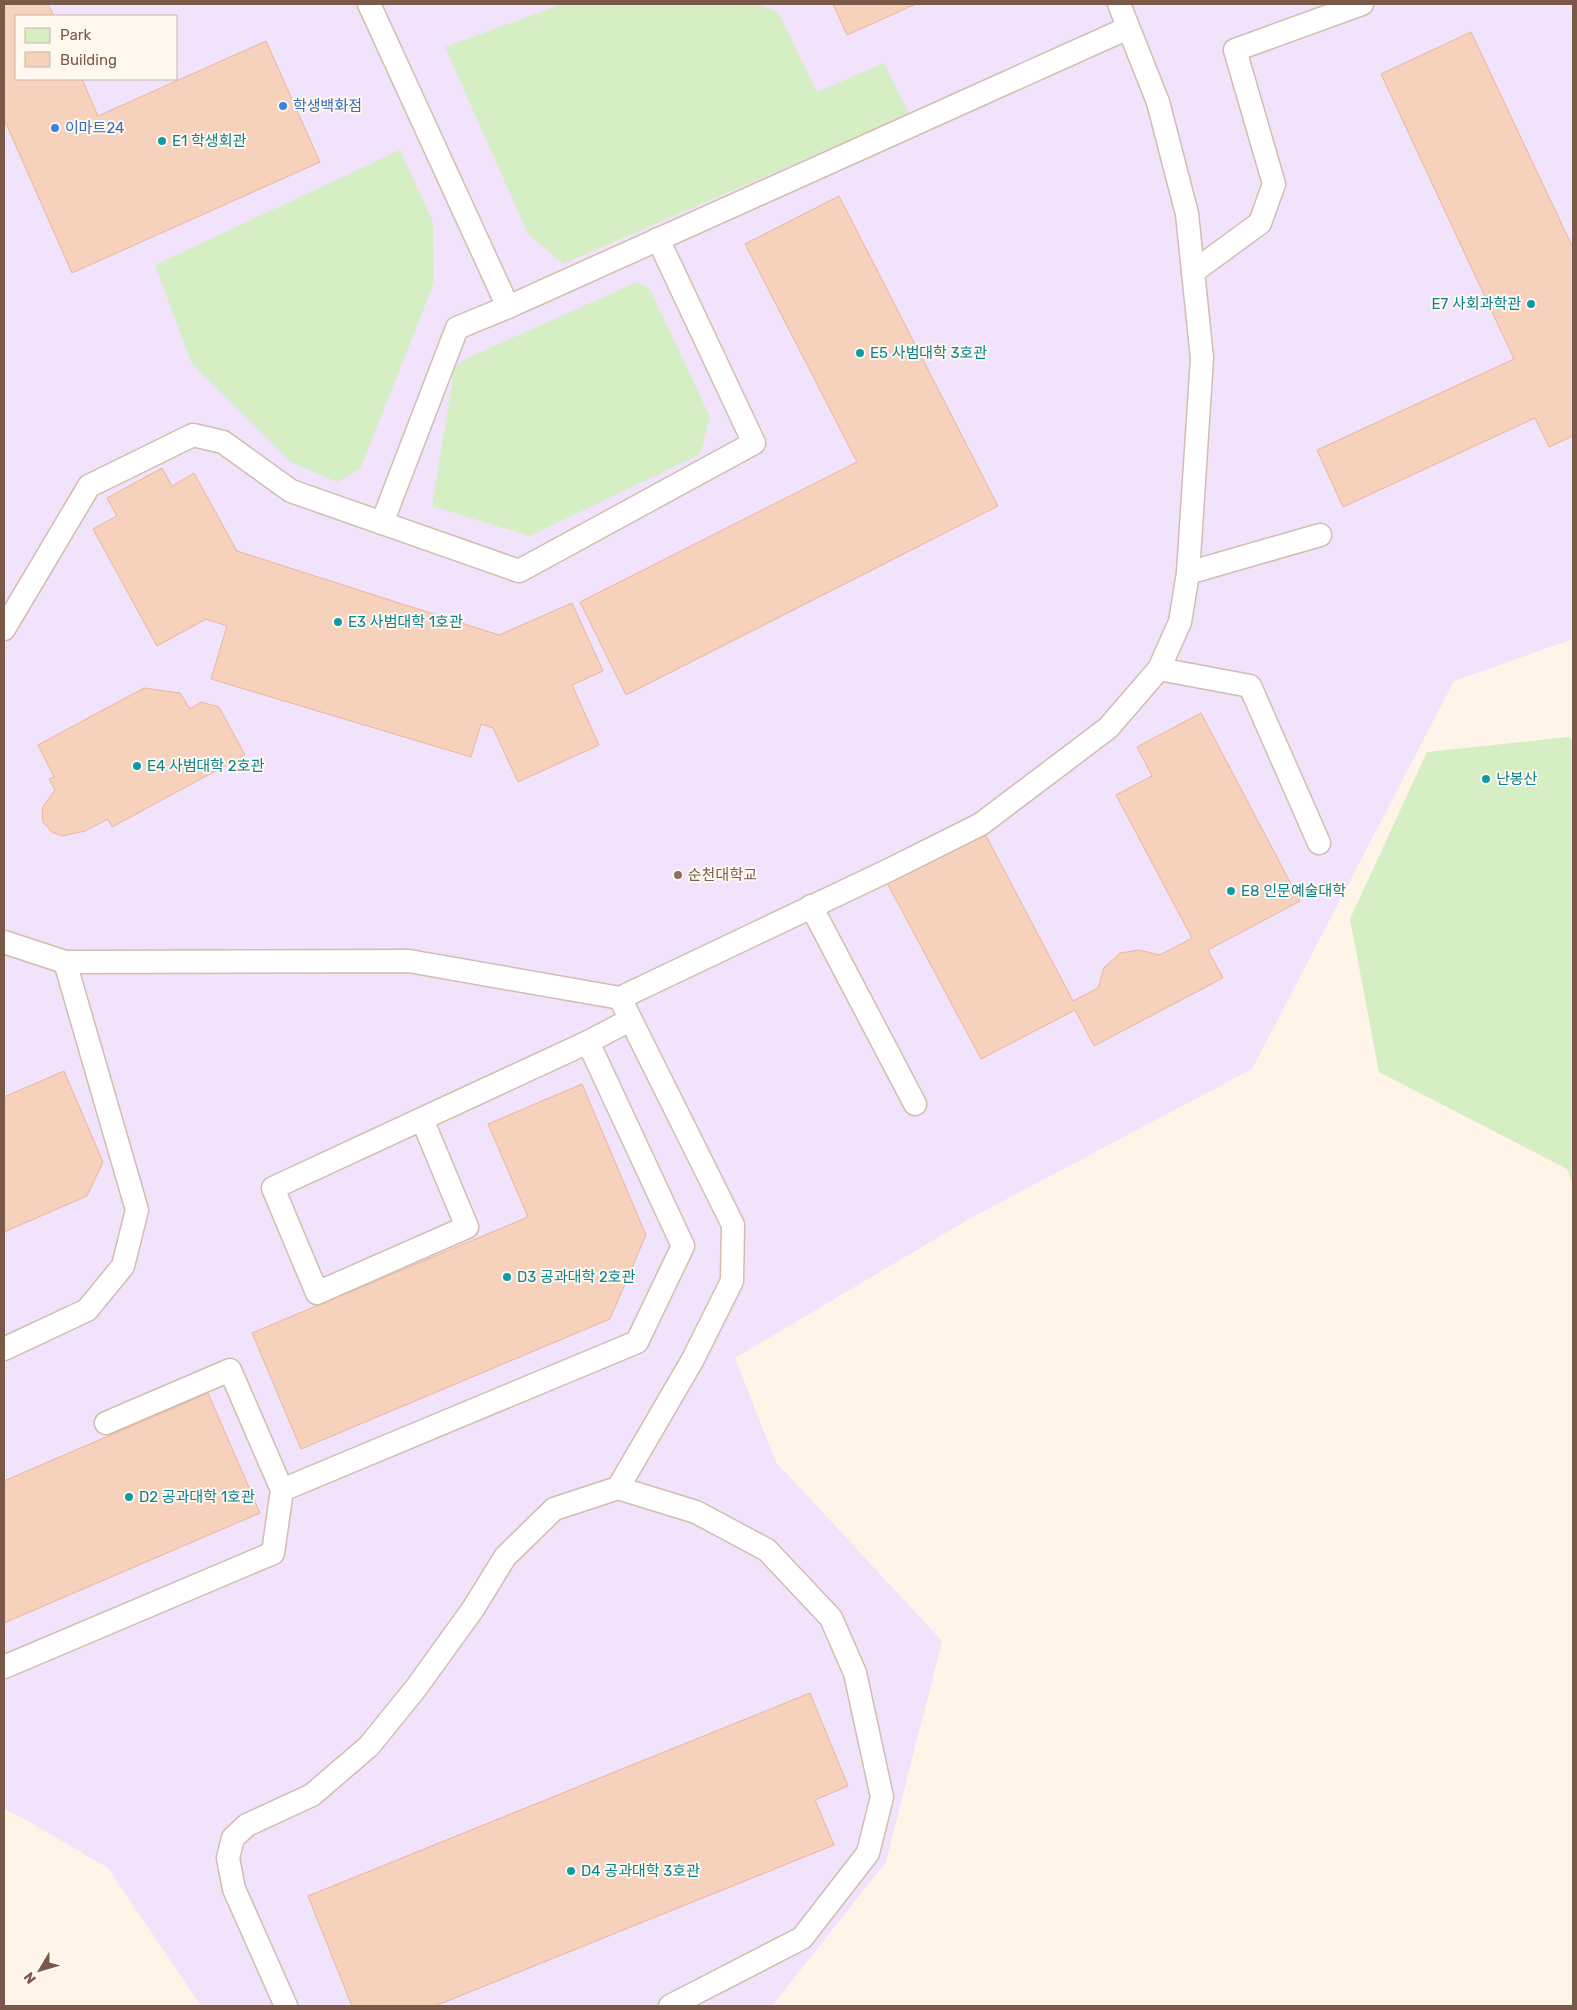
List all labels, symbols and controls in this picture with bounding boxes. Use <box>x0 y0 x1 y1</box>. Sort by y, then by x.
legend <box>15 15 178 80</box>
text: Park <box>60 26 91 44</box>
text: Building <box>60 51 117 69</box>
place label: 학생백화점 <box>293 97 362 115</box>
marker: 학생백화점 <box>277 100 289 112</box>
place label: 이마트24 <box>65 119 124 137</box>
marker: 이마트24 <box>49 122 61 134</box>
place label: E1 학생회관 <box>172 132 246 150</box>
marker: E1 학생회관 <box>156 135 168 147</box>
place label: E7 사회과학관 <box>1432 295 1521 313</box>
marker: E7 사회과학관 <box>1525 298 1537 310</box>
place label: E5 사범대학 3호관 <box>870 344 987 362</box>
marker: E5 사범대학 3호관 <box>854 347 866 359</box>
place label: E3 사범대학 1호관 <box>348 613 463 631</box>
marker: E3 사범대학 1호관 <box>332 616 344 628</box>
place label: E4 사범대학 2호관 <box>147 757 264 775</box>
marker: E4 사범대학 2호관 <box>131 760 143 772</box>
place label: 난봉산 <box>1496 770 1538 788</box>
marker: 난봉산 <box>1480 773 1492 785</box>
place label: 순천대학교 <box>688 866 757 884</box>
marker: 순천대학교 <box>672 869 684 881</box>
place label: E8 인문예술대학 <box>1241 882 1346 900</box>
marker: E8 인문예술대학 <box>1225 885 1237 897</box>
place label: D3 공과대학 2호관 <box>517 1268 636 1286</box>
marker: D3 공과대학 2호관 <box>501 1271 513 1283</box>
place label: D2 공과대학 1호관 <box>139 1488 255 1506</box>
marker: D2 공과대학 1호관 <box>123 1491 135 1503</box>
place label: D4 공과대학 3호관 <box>581 1862 700 1880</box>
marker: D4 공과대학 3호관 <box>565 1865 577 1877</box>
north arrow <box>15 1945 65 1995</box>
text: N <box>20 1968 40 1987</box>

